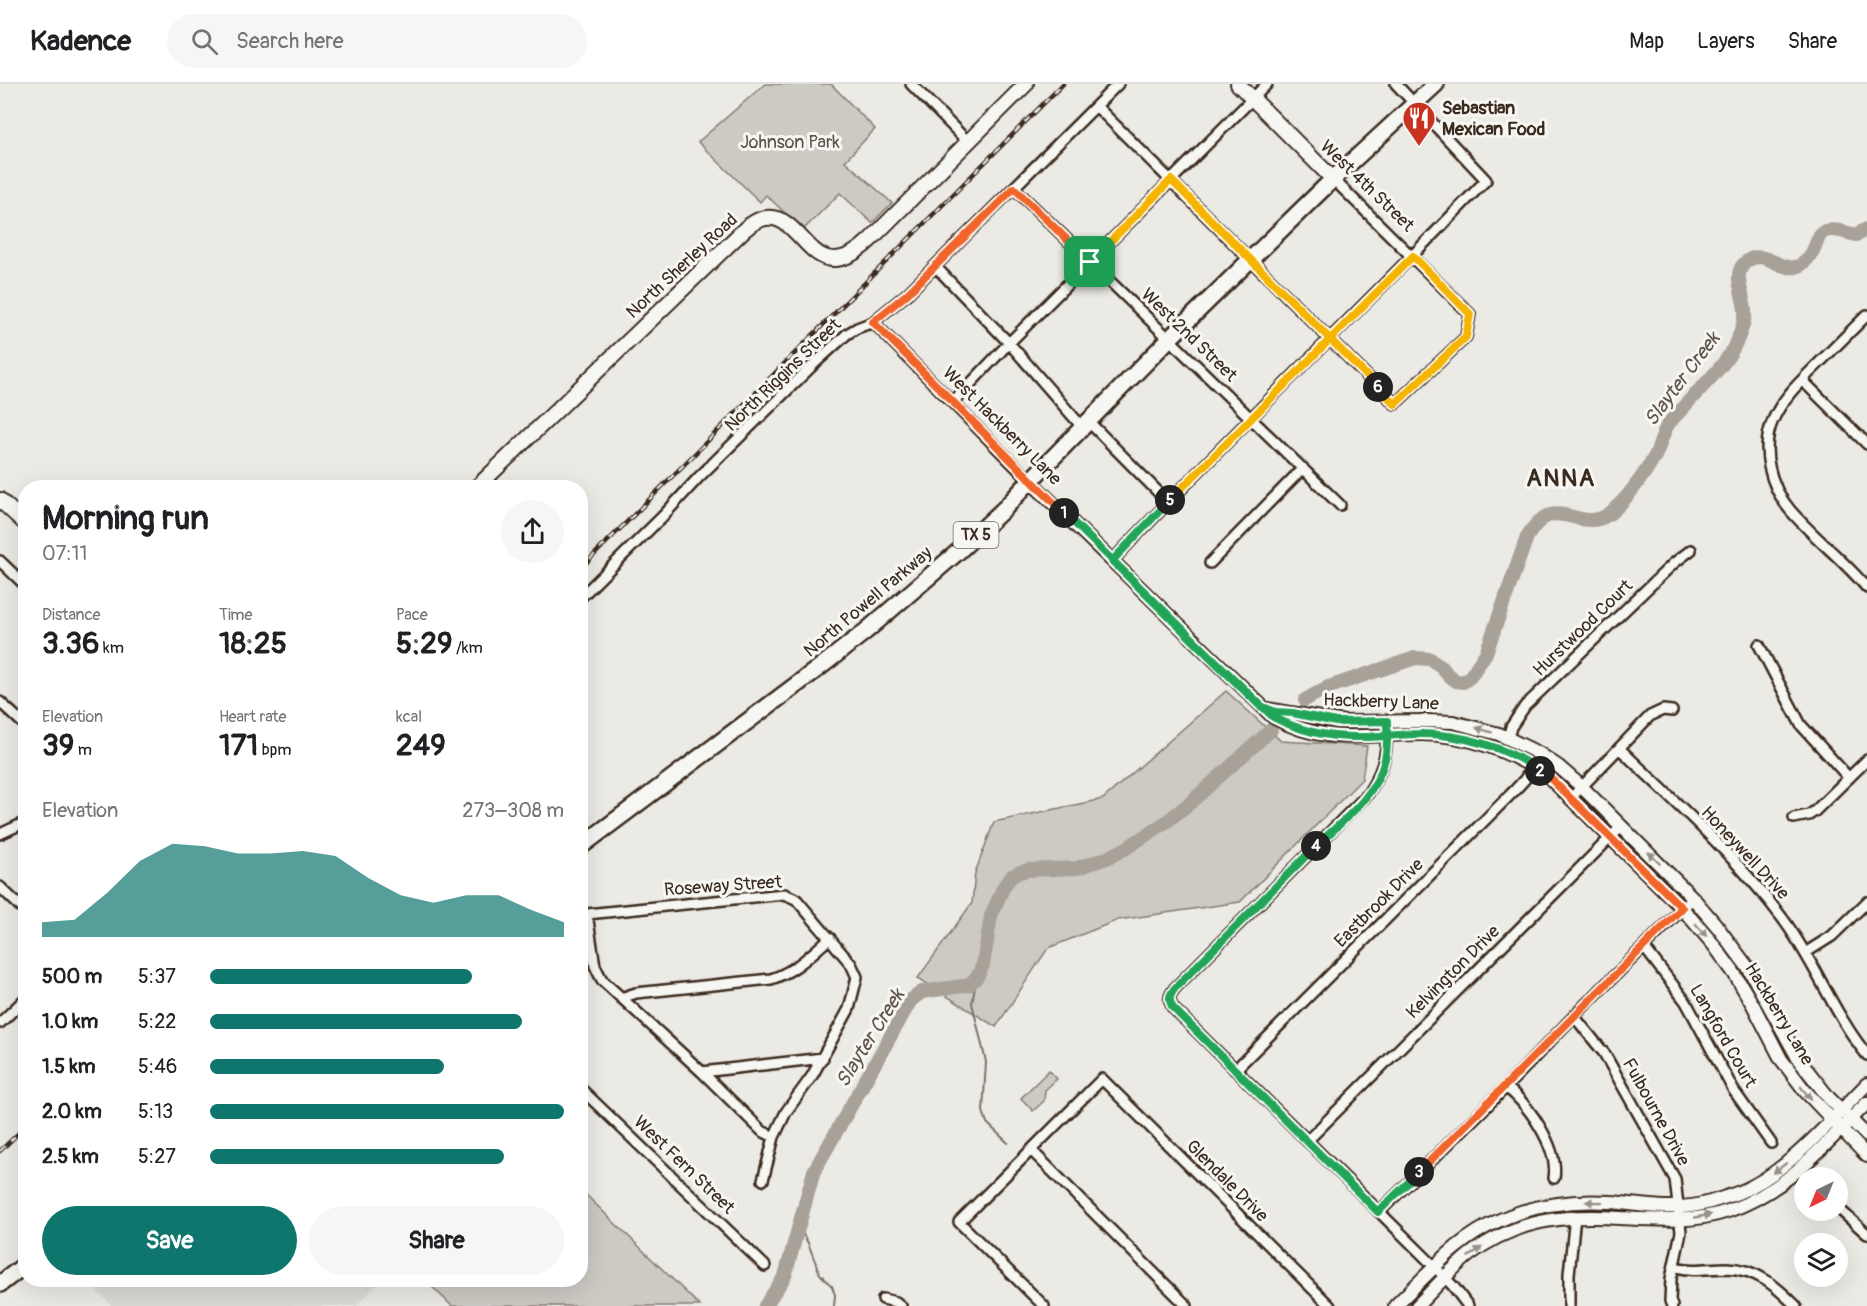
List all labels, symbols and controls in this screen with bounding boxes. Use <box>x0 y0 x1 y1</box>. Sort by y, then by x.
search box <box>167 14 587 68</box>
text: Kadence <box>30 24 131 59</box>
icon: search <box>188 25 221 58</box>
text: Search here <box>236 27 343 55</box>
text: Map <box>1629 28 1664 55</box>
text: Layers <box>1697 28 1755 55</box>
text: Share <box>1788 28 1837 55</box>
place label: Sebastian Mexican Food <box>1442 97 1545 141</box>
restaurant icon: Sebastian Mexican Food <box>1401 100 1437 147</box>
park label: Johnson Park <box>740 131 840 154</box>
street label: West 4th Street <box>1315 135 1420 237</box>
street label: North Sherley Road <box>621 208 743 324</box>
pin <box>1064 236 1115 287</box>
icon: arrive <box>1073 245 1106 278</box>
street label: West 2nd Street <box>1136 283 1243 387</box>
street label: North Riggins Street <box>720 313 847 436</box>
water label: Slayter Creek <box>1639 326 1726 431</box>
street label: West Hackberry Lane <box>938 362 1066 490</box>
pin: 6 <box>1363 372 1393 402</box>
text: 6 <box>1373 377 1383 397</box>
district label: ANNA <box>1526 464 1596 493</box>
pin: 5 <box>1155 485 1185 515</box>
text: 5 <box>1166 490 1174 510</box>
text: Morning run <box>42 498 209 539</box>
pin: 1 <box>1049 498 1079 528</box>
button: share <box>501 500 564 563</box>
text: 1 <box>1061 503 1067 523</box>
road number: TX 5 <box>954 522 998 548</box>
text: 07:11 <box>42 541 87 566</box>
street label: North Powell Parkway <box>799 541 937 662</box>
street label: Hurstwood Court <box>1528 574 1638 681</box>
text: Distance <box>42 605 101 625</box>
text: Time <box>219 605 252 625</box>
text: Pace <box>396 605 428 625</box>
text: 3.36 <box>42 625 100 662</box>
text: 18:25 <box>219 625 287 662</box>
text: 5:29 <box>396 625 453 662</box>
text: km <box>100 638 124 658</box>
text: /km <box>453 638 483 658</box>
street label: Hackberry Lane <box>1323 688 1439 716</box>
text: Elevation <box>42 707 103 727</box>
text: Heart rate <box>219 707 286 727</box>
text: kcal <box>396 707 422 727</box>
one-way arrow <box>1475 725 1493 734</box>
text: 39 <box>42 727 74 764</box>
text: 171 <box>219 727 258 764</box>
text: 249 <box>396 727 446 764</box>
text: m <box>74 740 92 760</box>
text: bpm <box>258 740 291 760</box>
pin: 2 <box>1525 756 1555 786</box>
text: 2 <box>1536 761 1544 781</box>
text: Elevation <box>42 798 118 823</box>
text: 273–308 m <box>462 798 564 823</box>
street label: Honeywell Drive <box>1696 801 1794 905</box>
pin: 4 <box>1301 831 1331 861</box>
text: 4 <box>1311 836 1321 856</box>
one-way arrow <box>1647 851 1661 866</box>
street label: Eastbrook Drive <box>1329 853 1429 953</box>
street label: Roseway Street <box>663 870 783 902</box>
street label: Kelvington Drive <box>1401 920 1505 1024</box>
one-way arrow <box>1694 922 1708 937</box>
street label: Hackberry Lane <box>1739 959 1819 1070</box>
text: 500 m <box>42 964 102 989</box>
text: 5:37 <box>138 964 176 989</box>
street label: Langford Court <box>1684 980 1762 1092</box>
water label: Slayter Creek <box>830 983 911 1092</box>
text: 1.0 km <box>42 1009 98 1034</box>
text: 5:22 <box>138 1009 177 1034</box>
text: 1.5 km <box>42 1054 95 1079</box>
text: 5:46 <box>138 1054 177 1079</box>
street label: Fulbourne Drive <box>1617 1054 1695 1170</box>
one-way arrow <box>1800 1085 1813 1101</box>
text: 2.0 km <box>42 1099 102 1124</box>
text: 5:13 <box>138 1099 173 1124</box>
street label: West Fern Street <box>629 1111 740 1220</box>
street label: Glendale Drive <box>1181 1135 1273 1227</box>
text: 2.5 km <box>42 1144 99 1169</box>
text: 5:27 <box>138 1144 176 1169</box>
pin: 3 <box>1404 1157 1434 1187</box>
one-way arrow <box>1772 1161 1787 1173</box>
text: 3 <box>1415 1162 1423 1182</box>
north arrow <box>1794 1167 1848 1221</box>
map controls <box>1794 1167 1848 1287</box>
one-way arrow <box>1584 1197 1603 1207</box>
button: Save <box>42 1206 297 1275</box>
button: Share <box>309 1206 564 1275</box>
one-way arrow <box>1694 1211 1713 1220</box>
button: layers <box>1794 1233 1848 1287</box>
one-way arrow <box>1466 1246 1482 1258</box>

